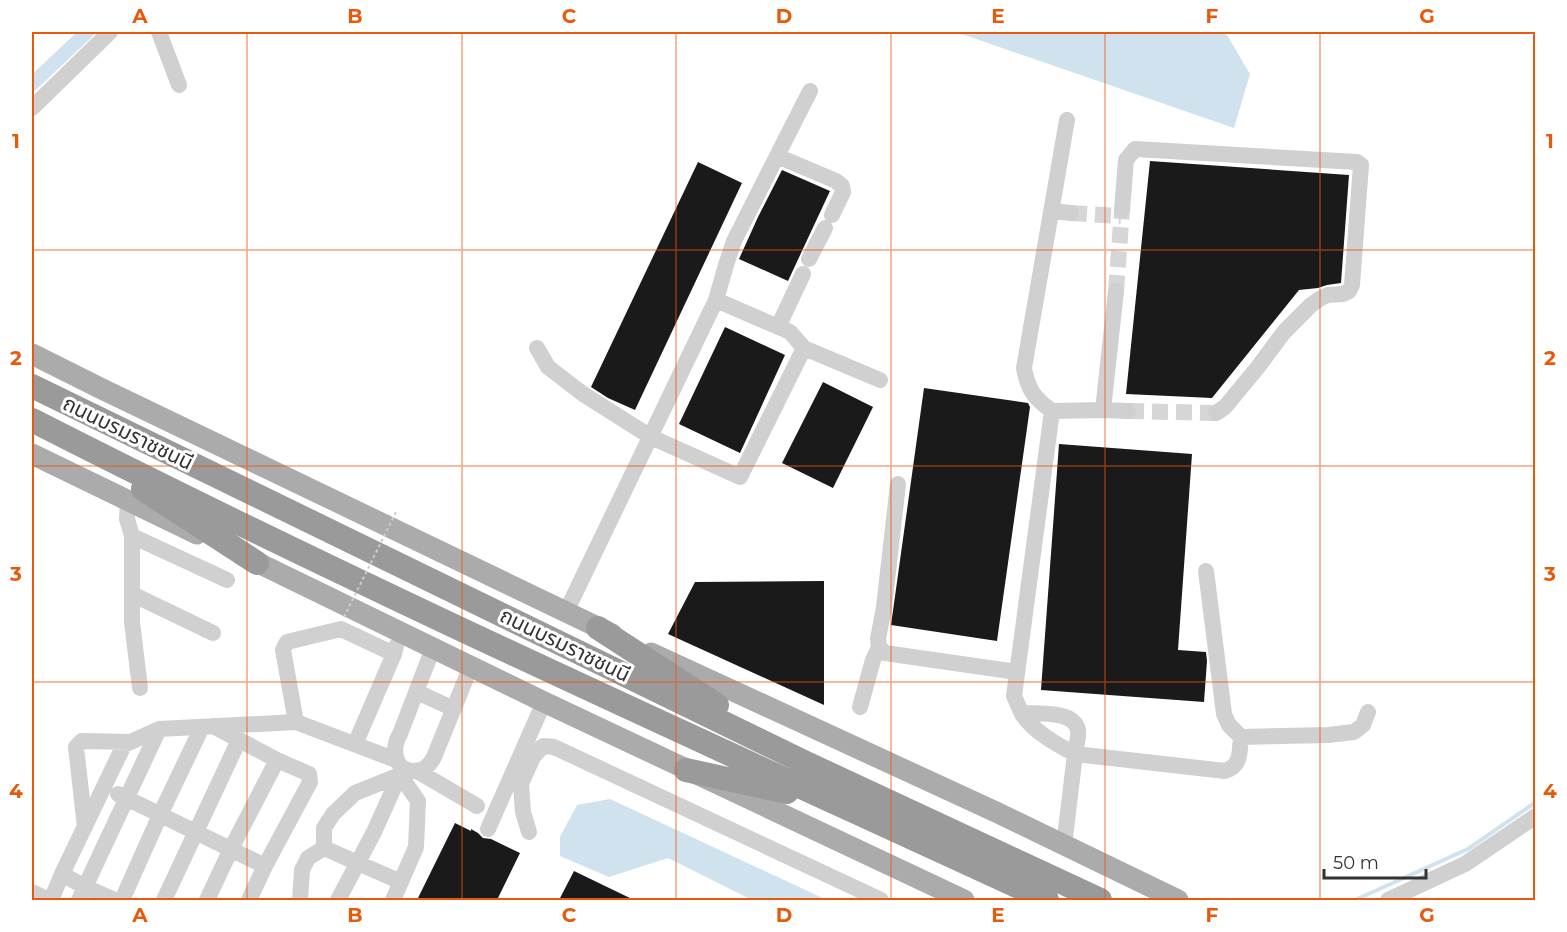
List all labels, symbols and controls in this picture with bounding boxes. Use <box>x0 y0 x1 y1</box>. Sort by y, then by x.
text: A <box>131 4 148 28</box>
text: B <box>347 4 363 28</box>
text: C <box>562 4 577 28</box>
text: D <box>776 4 792 28</box>
text: E <box>991 4 1005 28</box>
text: F <box>1206 4 1219 28</box>
text: G <box>1419 4 1435 28</box>
text: 1 <box>12 129 20 153</box>
text: 1 <box>1546 129 1554 153</box>
text: 2 <box>10 346 22 370</box>
text: 2 <box>1544 346 1556 370</box>
street label: ถนนบรมราชชนนี <box>59 390 197 475</box>
text: 3 <box>9 562 22 586</box>
text: 3 <box>1543 562 1556 586</box>
street label: ถนนบรมราชชนนี <box>496 602 634 687</box>
text: 4 <box>9 779 23 803</box>
text: 4 <box>1543 779 1557 803</box>
scale bar <box>1324 842 1426 880</box>
text: 50 m <box>1333 852 1379 874</box>
text: A <box>131 903 148 927</box>
text: B <box>347 903 363 927</box>
text: C <box>562 903 577 927</box>
text: D <box>776 903 792 927</box>
text: E <box>991 903 1005 927</box>
text: F <box>1206 903 1219 927</box>
text: G <box>1419 903 1435 927</box>

